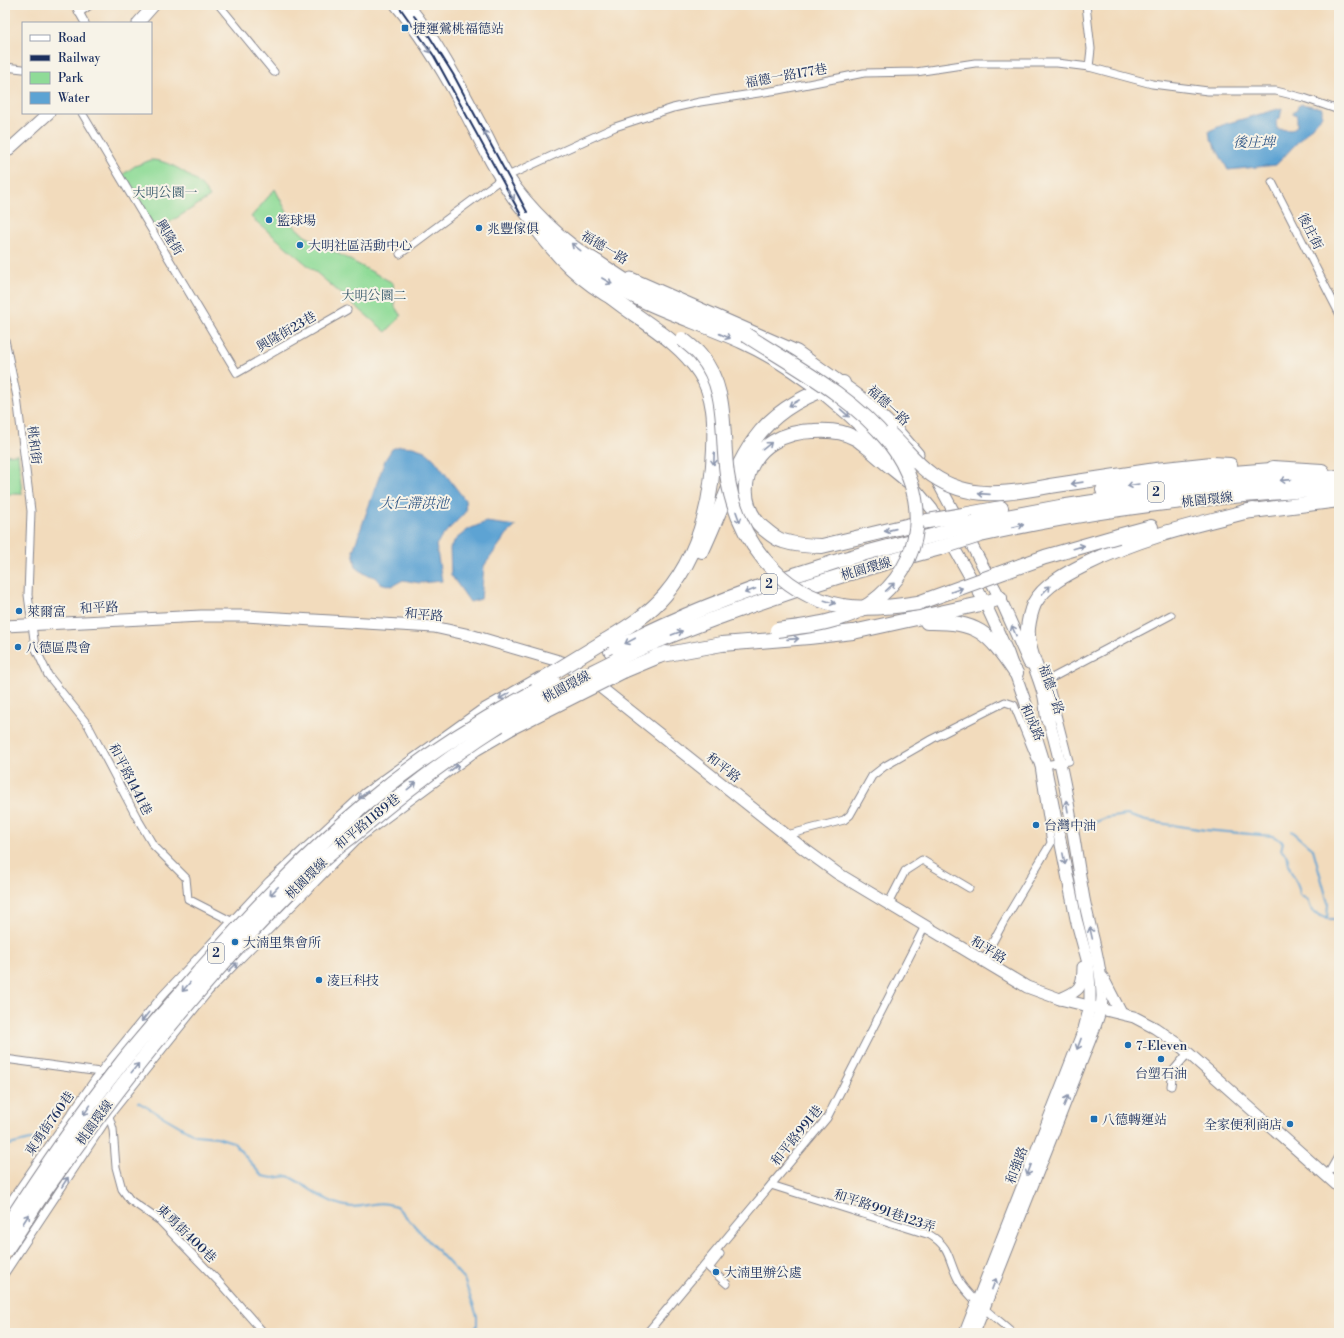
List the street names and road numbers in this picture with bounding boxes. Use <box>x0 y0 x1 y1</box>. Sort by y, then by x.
street label: 福德一路177巷 <box>744 61 828 91</box>
street label: 後庄街 <box>1294 210 1326 252</box>
street label: 興隆街 <box>152 217 186 258</box>
street label: 福德一路 <box>578 228 631 268</box>
street label: 興隆街23巷 <box>254 308 319 355</box>
street label: 福德一路 <box>864 382 913 429</box>
street label: 桃和街 <box>24 425 44 465</box>
road number: 2 <box>1148 482 1164 502</box>
street label: 桃園環線 <box>1180 489 1234 511</box>
street label: 桃園環線 <box>839 554 893 584</box>
road number: 2 <box>761 574 777 594</box>
street label: 和平路 <box>79 599 119 617</box>
street label: 和平路 <box>404 605 444 625</box>
street label: 福德一路 <box>1035 662 1067 717</box>
street label: 桃園環線 <box>540 668 593 706</box>
street label: 和成路 <box>1017 701 1047 743</box>
street label: 和平路1441巷 <box>105 741 155 818</box>
street label: 和平路 <box>703 749 744 786</box>
street label: 和平路1189巷 <box>332 791 403 853</box>
street label: 桃園環線 <box>282 855 331 903</box>
street label: 和平路 <box>968 933 1009 967</box>
road number: 2 <box>208 943 224 963</box>
street label: 東勇街760巷 <box>22 1088 78 1159</box>
street label: 桃園環線 <box>73 1097 117 1148</box>
street label: 和平路991巷 <box>768 1102 826 1169</box>
street label: 和強路 <box>1002 1144 1031 1186</box>
street label: 和平路991巷123弄 <box>832 1186 938 1236</box>
street label: 東勇街400巷 <box>153 1201 220 1266</box>

